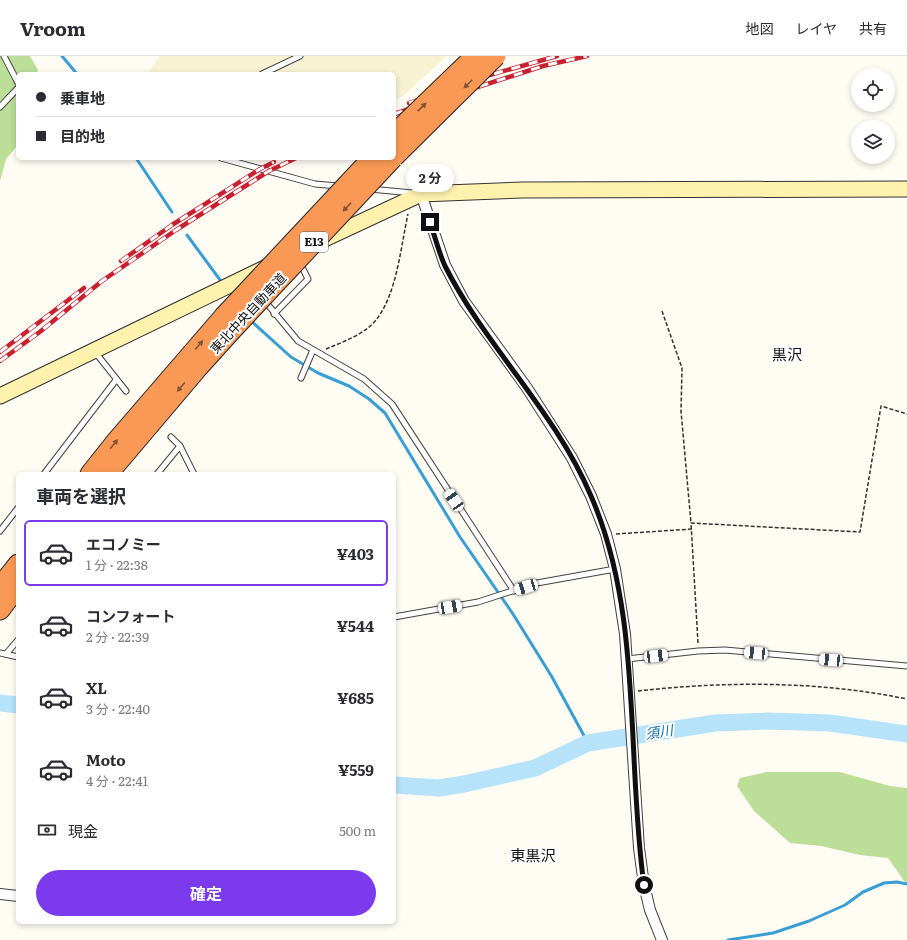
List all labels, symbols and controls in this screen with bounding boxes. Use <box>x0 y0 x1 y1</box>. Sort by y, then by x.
text: Vroom <box>20 14 86 42</box>
text: 地図 <box>745 18 773 38</box>
text: レイヤ <box>795 18 837 38</box>
text: 共有 <box>859 18 887 38</box>
map controls <box>851 68 895 164</box>
button: locate <box>851 68 895 112</box>
one-way arrow <box>463 79 473 88</box>
text: 乗車地 <box>60 86 105 109</box>
one-way arrow <box>417 102 427 112</box>
button: layers <box>851 120 895 164</box>
text: 目的地 <box>60 124 105 147</box>
callout: 2 分 <box>406 164 454 192</box>
text: 2 分 <box>419 168 441 187</box>
one-way arrow <box>342 202 352 212</box>
route end <box>421 213 439 231</box>
road number: E13 <box>300 232 328 252</box>
street label: 東北中央自動車道 <box>205 268 290 357</box>
one-way arrow <box>194 340 204 350</box>
district label: 黒沢 <box>772 342 802 365</box>
one-way arrow <box>177 382 186 393</box>
one-way arrow <box>110 438 118 449</box>
text: 車両を選択 <box>36 482 126 509</box>
car <box>442 487 466 513</box>
text: エコノミー <box>86 532 161 555</box>
icon: car <box>38 535 74 571</box>
text: ¥403 <box>336 542 374 565</box>
text: 1 分 · 22:38 <box>86 555 148 574</box>
car <box>513 578 539 596</box>
car <box>437 599 463 615</box>
text: コンフォート <box>86 604 176 627</box>
icon: car <box>38 607 74 643</box>
text: ¥544 <box>337 614 374 637</box>
text: 2 分 · 22:39 <box>86 627 149 646</box>
car <box>744 646 768 660</box>
car <box>643 649 669 663</box>
car <box>819 653 843 667</box>
text: XL <box>86 676 107 699</box>
icon: car <box>38 679 74 715</box>
text: ¥685 <box>337 686 374 709</box>
text: 3 分 · 22:40 <box>86 699 150 718</box>
water label: 須川 <box>643 719 676 743</box>
text: Moto <box>86 748 126 771</box>
icon: car <box>38 751 74 787</box>
text: ¥559 <box>338 758 374 781</box>
text: 4 分 · 22:41 <box>86 771 148 790</box>
icon: cash <box>36 819 58 841</box>
text: 現金 <box>68 819 98 842</box>
text: 500 m <box>339 821 376 840</box>
district label: 東黒沢 <box>510 843 556 866</box>
button: 確定 <box>36 870 376 916</box>
route start <box>635 876 653 894</box>

